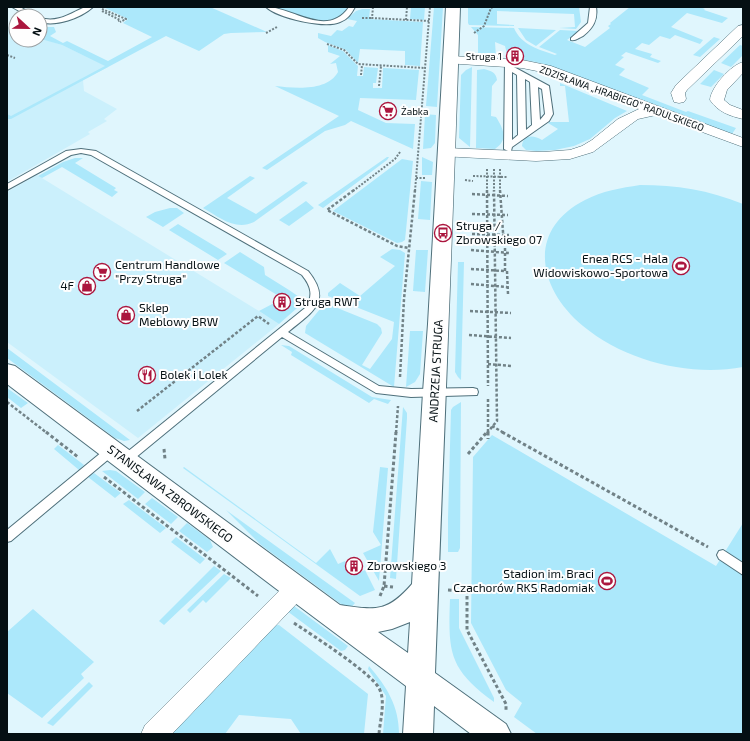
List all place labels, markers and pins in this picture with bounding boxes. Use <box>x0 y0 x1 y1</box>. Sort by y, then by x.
building icon: Struga 1 <box>505 46 525 66</box>
place label: Struga 1 <box>466 50 502 62</box>
supermarket icon: Żabka <box>378 101 398 121</box>
place label: Żabka <box>401 105 428 117</box>
place label: Struga / Zbrowskiego 07 <box>456 218 542 246</box>
bus stop icon: Struga / Zbrowskiego 07 <box>433 223 453 243</box>
place label: Enea RCS - Hala Widowiskowo-Sportowa <box>533 251 668 279</box>
sports icon: Enea RCS - Hala Widowiskowo-Sportowa <box>671 256 691 276</box>
place label: Centrum Handlowe "Przy Struga" <box>115 257 220 285</box>
supermarket icon: Centrum Handlowe "Przy Struga" <box>92 262 112 282</box>
shop icon: 4F <box>77 276 97 296</box>
place label: 4F <box>60 278 75 292</box>
building icon: Struga RWT <box>272 292 292 312</box>
place label: Struga RWT <box>295 294 360 308</box>
place label: Sklep Meblowy BRW <box>139 300 218 328</box>
shop icon: Sklep Meblowy BRW <box>116 305 136 325</box>
restaurant icon: Bolek i Lolek <box>137 365 157 385</box>
place label: Bolek i Lolek <box>160 367 228 381</box>
building icon: Zbrowskiego 3 <box>344 556 364 576</box>
place label: Zbrowskiego 3 <box>367 558 446 572</box>
place label: Stadion im. Braci Czachorów RKS Radomiak <box>453 566 594 594</box>
sports icon: Stadion im. Braci Czachorów RKS Radomiak <box>597 571 617 591</box>

